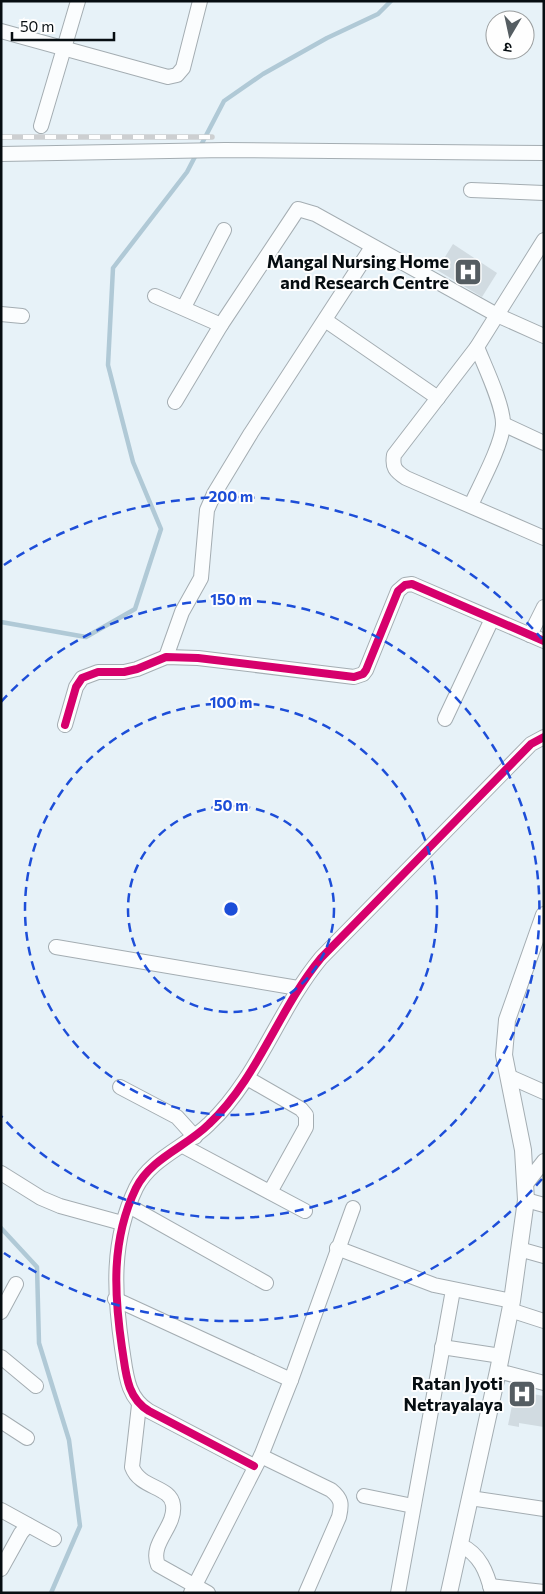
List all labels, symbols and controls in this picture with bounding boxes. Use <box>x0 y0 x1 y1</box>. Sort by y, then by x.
scale bar <box>12 10 115 42</box>
north arrow <box>485 10 535 60</box>
text: 50 m <box>20 17 54 35</box>
text: उ <box>502 39 513 57</box>
place label: Mangal Nursing Home and Research Centre <box>267 250 449 293</box>
hospital icon: Mangal Nursing Home and Research Centre <box>453 257 483 287</box>
text: 200 m <box>209 487 253 505</box>
text: 150 m <box>210 590 252 608</box>
text: 100 m <box>210 693 252 711</box>
text: 50 m <box>214 796 248 814</box>
centre of rings <box>222 900 240 918</box>
place label: Ratan Jyoti Netrayalaya <box>403 1372 503 1415</box>
hospital icon: Ratan Jyoti Netrayalaya <box>507 1379 537 1409</box>

